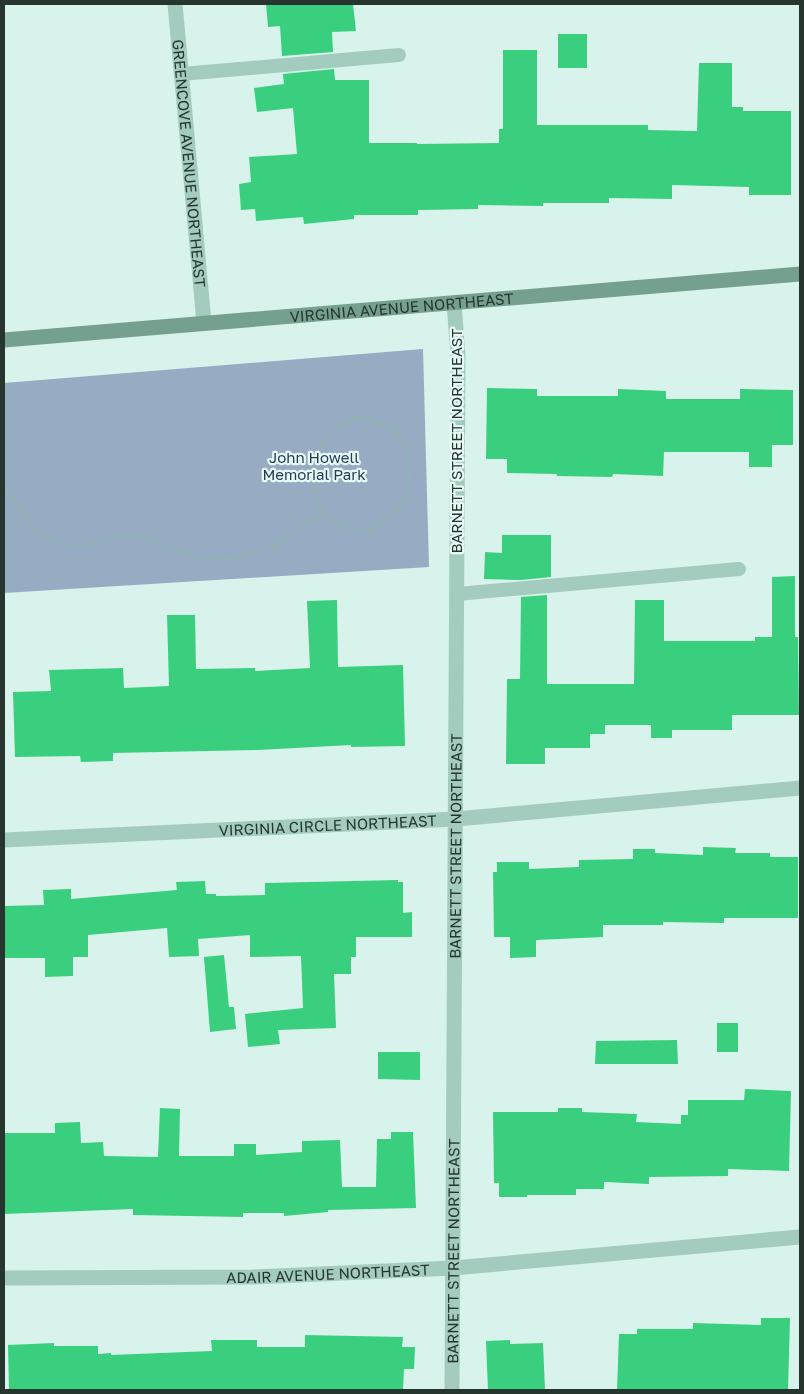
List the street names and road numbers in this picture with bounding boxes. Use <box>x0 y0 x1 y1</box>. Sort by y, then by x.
street label: GREENCOVE AVENUE NORTHEAST <box>169 39 210 288</box>
street label: VIRGINIA AVENUE NORTHEAST <box>289 289 514 325</box>
street label: BARNETT STREET NORTHEAST <box>447 328 465 554</box>
street label: BARNETT STREET NORTHEAST <box>446 733 465 959</box>
street label: VIRGINIA CIRCLE NORTHEAST <box>218 811 437 839</box>
street label: BARNETT STREET NORTHEAST <box>443 1138 462 1364</box>
street label: ADAIR AVENUE NORTHEAST <box>226 1260 430 1286</box>

